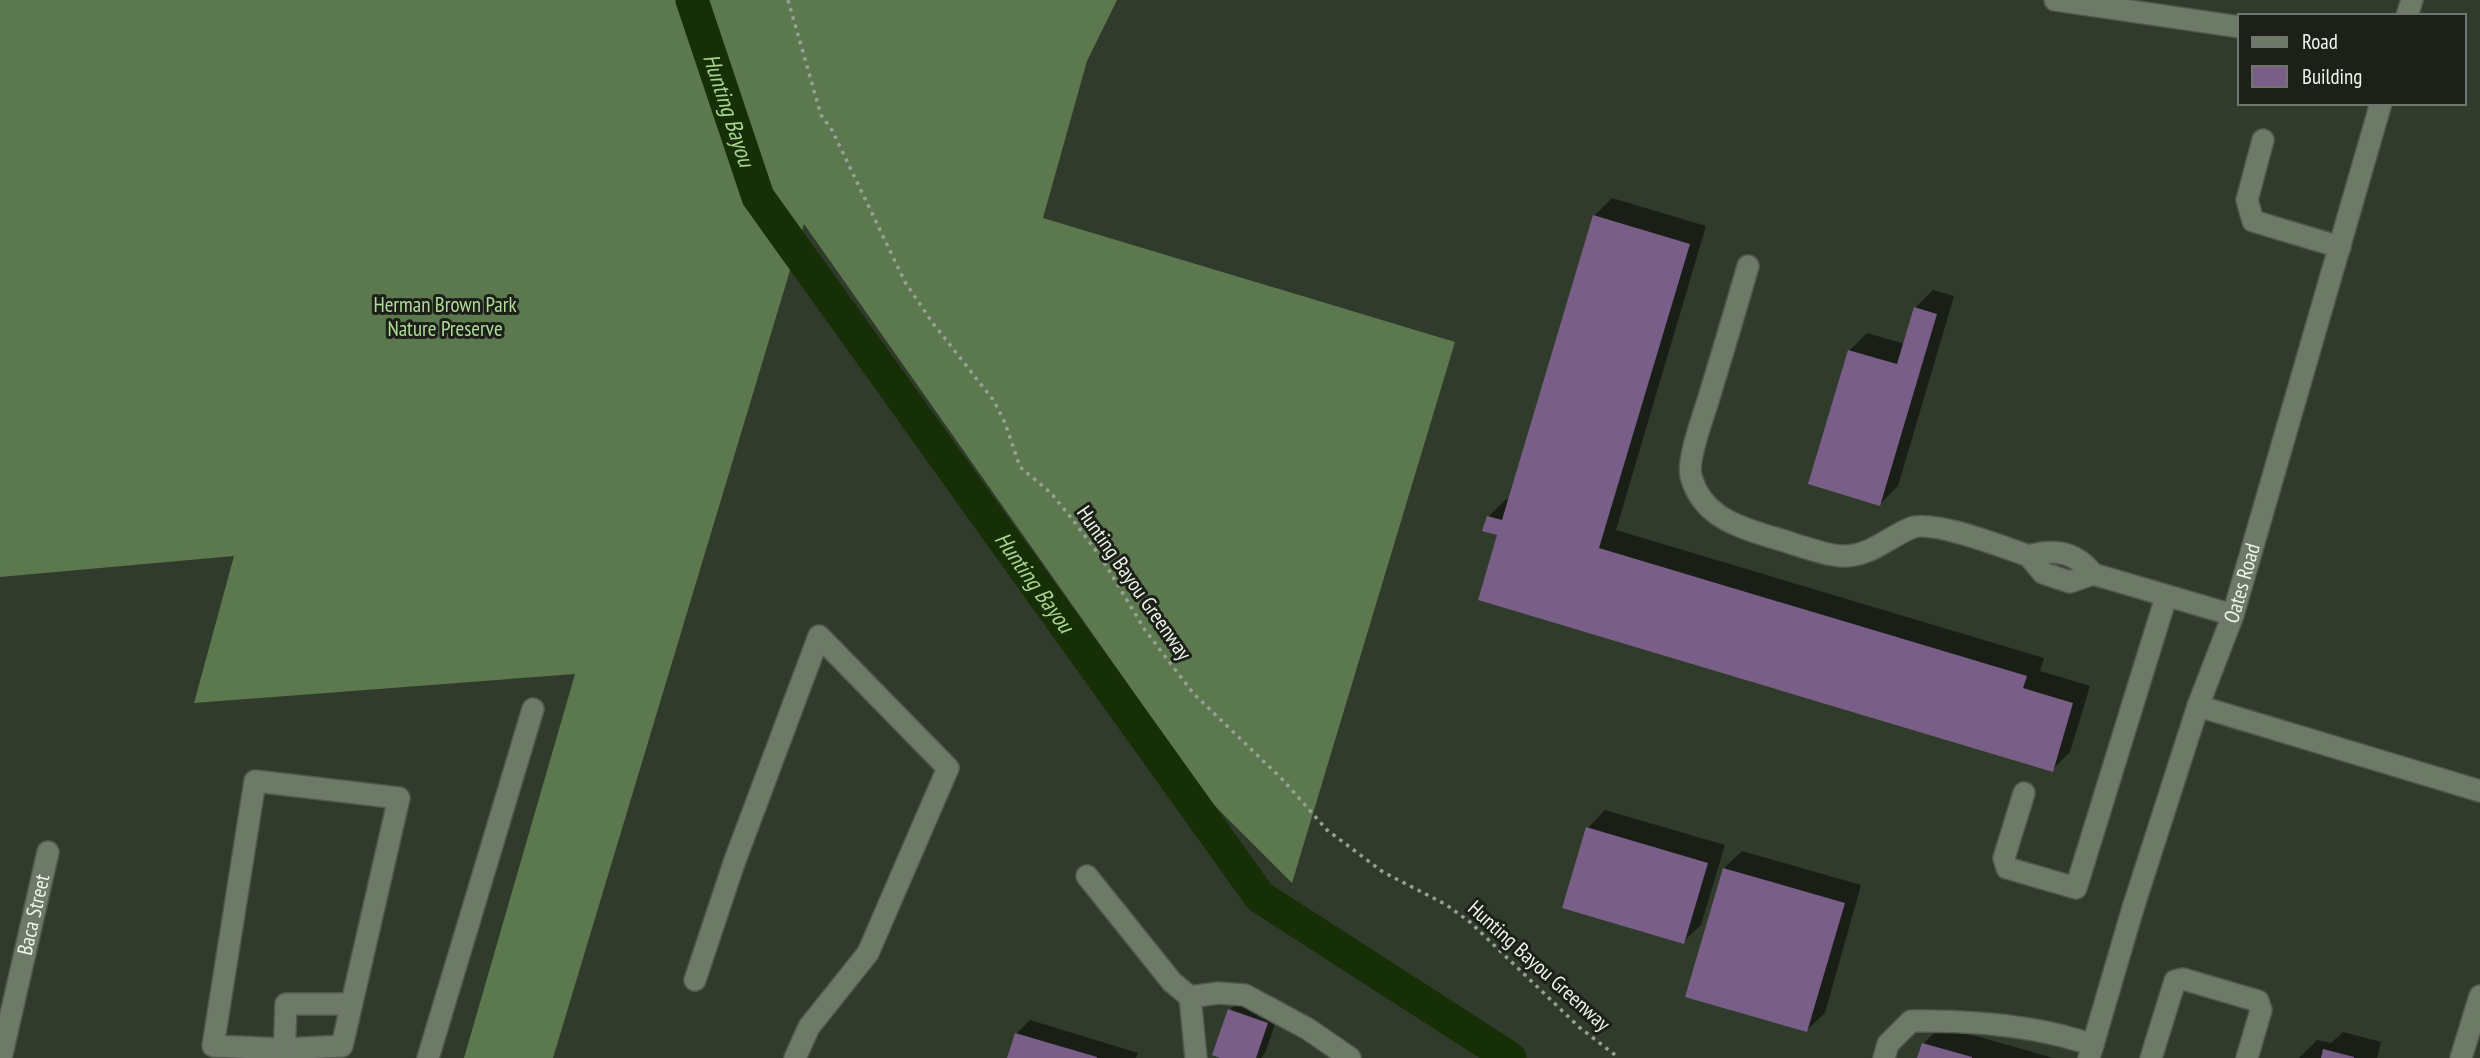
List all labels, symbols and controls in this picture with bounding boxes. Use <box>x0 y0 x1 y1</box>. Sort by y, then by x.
legend <box>2238 14 2466 105</box>
text: Road <box>2302 28 2338 55</box>
water label: Hunting Bayou <box>697 50 762 172</box>
text: Building <box>2302 63 2362 90</box>
park label: Herman Brown Park Nature Preserve <box>373 291 517 342</box>
street label: Hunting Bayou Greenway <box>1071 500 1198 665</box>
water label: Hunting Bayou <box>989 526 1082 640</box>
street label: Oates Road <box>2217 540 2266 627</box>
street label: Baca Street <box>11 871 56 958</box>
street label: Hunting Bayou Greenway <box>1462 894 1616 1037</box>

